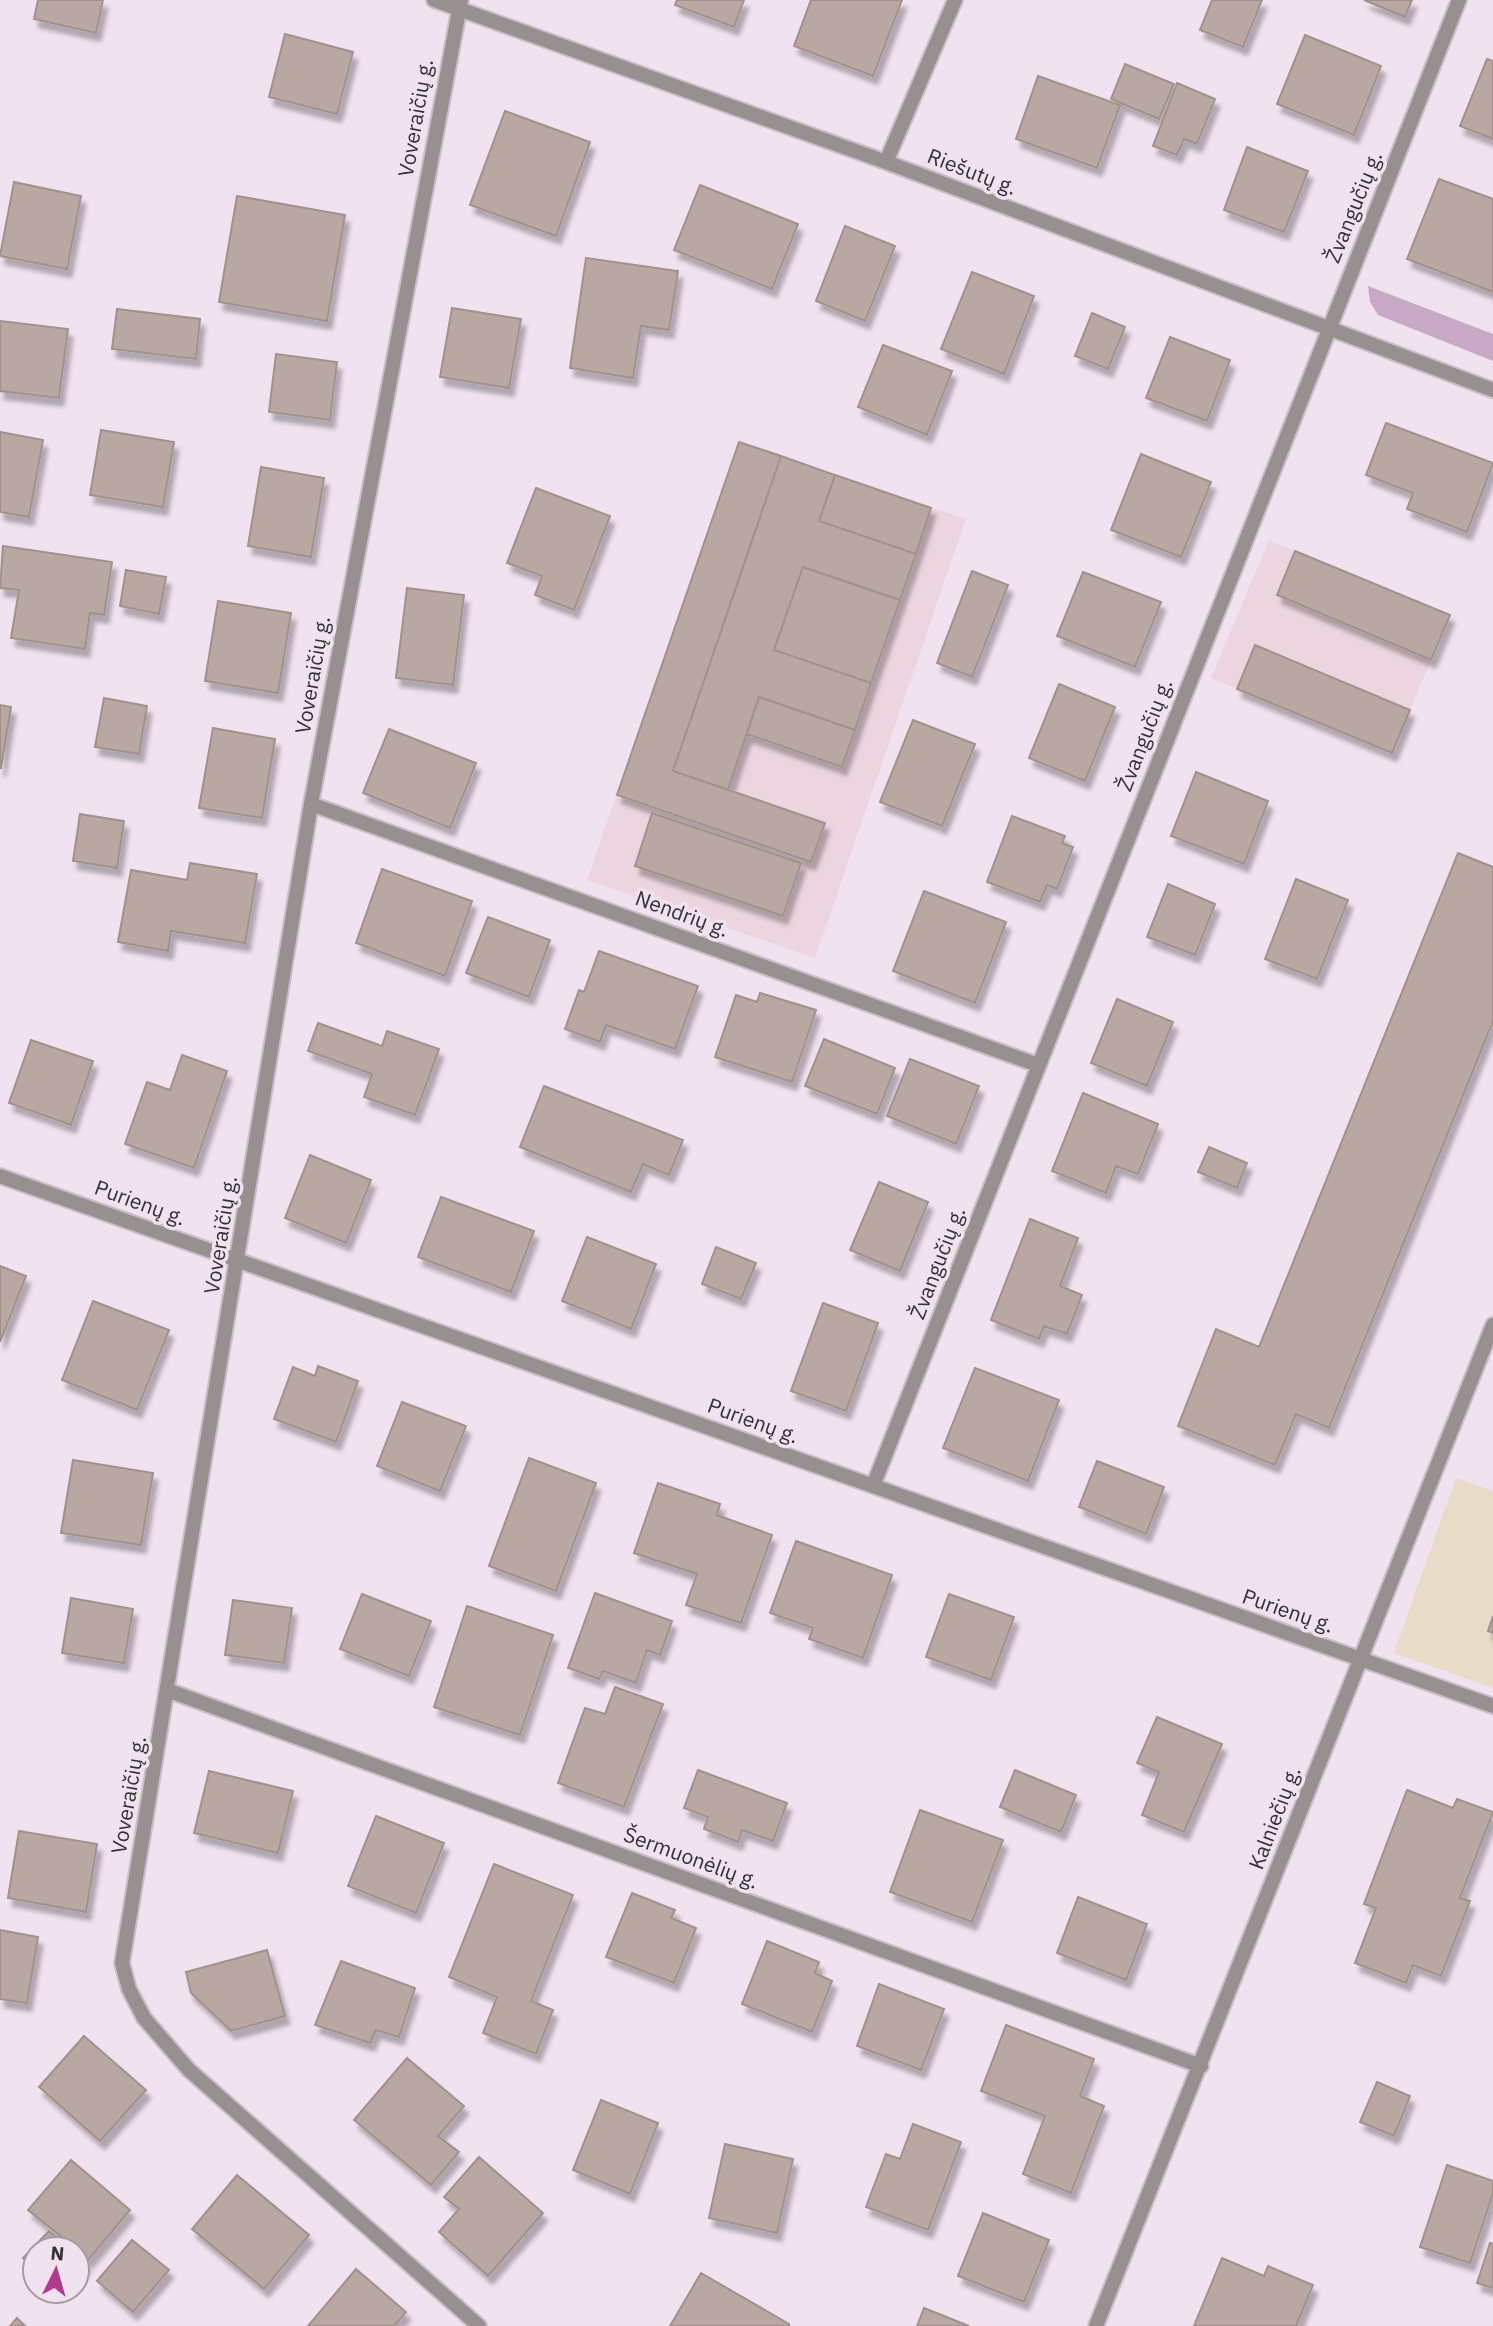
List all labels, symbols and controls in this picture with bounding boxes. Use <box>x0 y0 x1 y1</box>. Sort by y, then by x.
street label: Voveraičių g. <box>391 57 439 179</box>
street label: Riešutų g. <box>924 141 1021 201</box>
street label: Žvangučių g. <box>1318 147 1388 267</box>
street label: Voveraičių g. <box>288 614 336 736</box>
street label: Žvangučių g. <box>1110 674 1178 795</box>
street label: Nendrių g. <box>632 883 733 943</box>
street label: Purienų g. <box>91 1173 190 1231</box>
street label: Voveraičių g. <box>197 1174 243 1296</box>
street label: Žvangučių g. <box>903 1202 971 1323</box>
street label: Purienų g. <box>704 1391 803 1449</box>
street label: Purienų g. <box>1239 1581 1338 1639</box>
street label: Voveraičių g. <box>104 1734 152 1856</box>
street label: Kalniečių g. <box>1242 1762 1307 1873</box>
street label: Šermuonėlių g. <box>620 1820 763 1894</box>
north arrow <box>21 2235 91 2305</box>
text: N <box>50 2241 65 2266</box>

